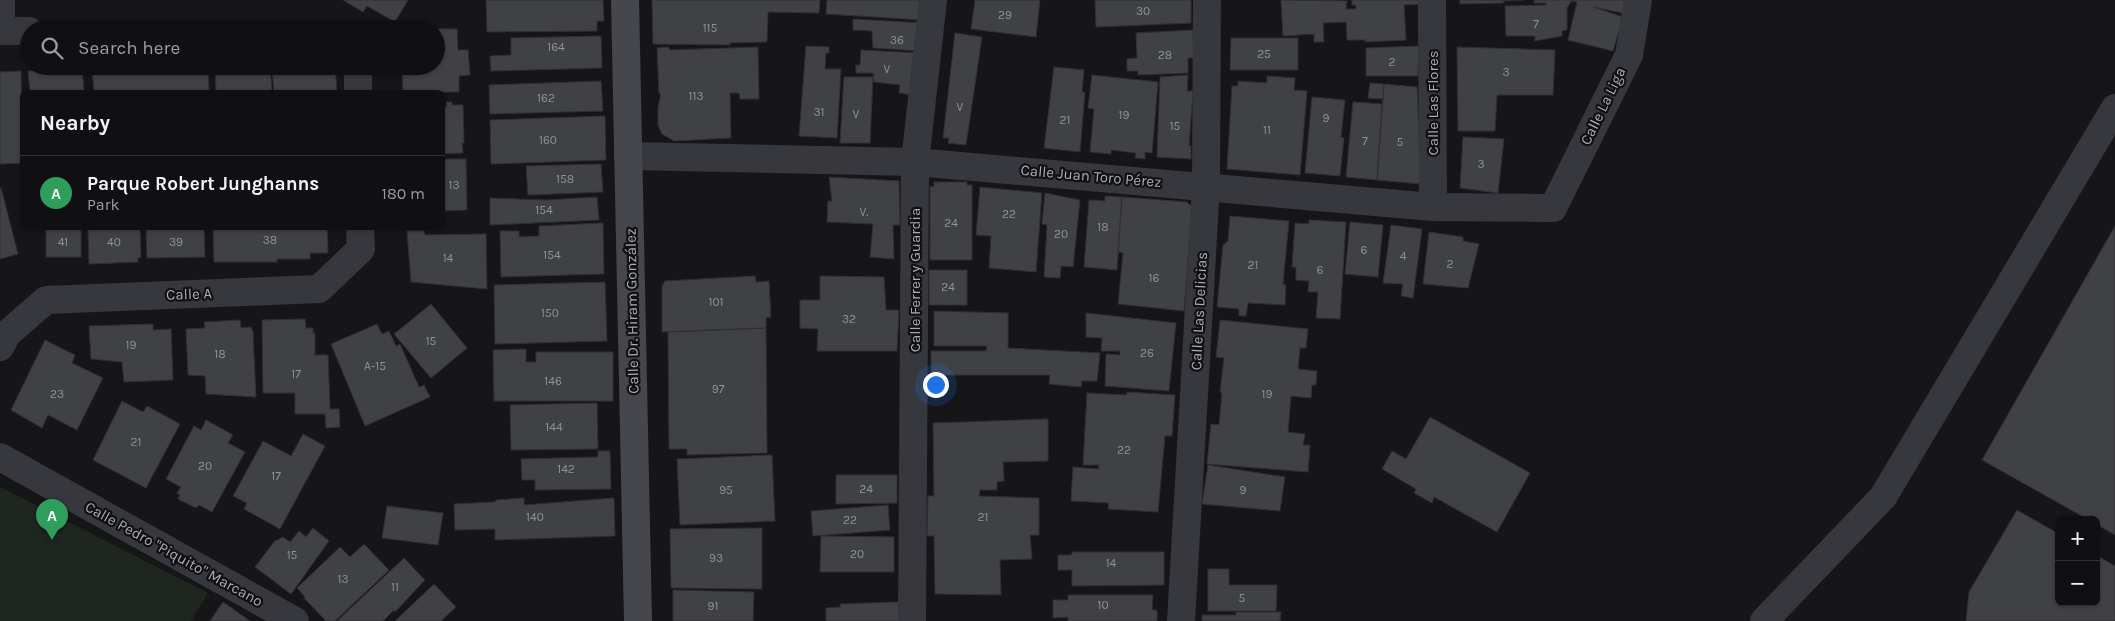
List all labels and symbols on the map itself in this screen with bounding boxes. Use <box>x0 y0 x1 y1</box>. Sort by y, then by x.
house number: 30 <box>1136 4 1150 18</box>
house number: 29 <box>998 8 1012 22</box>
house number: 7 <box>1533 17 1539 31</box>
house number: 115 <box>703 21 718 35</box>
house number: 36 <box>890 33 904 47</box>
house number: 164 <box>547 40 565 54</box>
house number: 25 <box>1257 47 1271 61</box>
house number: 28 <box>1158 48 1172 62</box>
street label: Calle Las Flores <box>1424 50 1442 156</box>
house number: 2 <box>1389 55 1396 69</box>
house number: V <box>884 62 891 76</box>
street label: Calle La Liga <box>1576 64 1630 148</box>
house number: 3 <box>1502 65 1510 79</box>
house number: 113 <box>688 89 704 103</box>
house number: 162 <box>537 91 555 105</box>
house number: V <box>957 100 964 114</box>
house number: 31 <box>813 105 825 119</box>
house number: V <box>853 107 860 121</box>
house number: 19 <box>1119 108 1129 122</box>
house number: 9 <box>1323 111 1330 125</box>
house number: 21 <box>1060 113 1070 127</box>
house number: 15 <box>1170 119 1181 133</box>
house number: 11 <box>1263 123 1271 137</box>
house number: 160 <box>539 133 557 147</box>
house number: 7 <box>1362 134 1368 148</box>
house number: 5 <box>1397 135 1404 149</box>
house number: 3 <box>1477 157 1485 171</box>
street label: Calle Juan Toro Pérez <box>1020 161 1162 191</box>
house number: 158 <box>556 172 574 186</box>
house number: 13 <box>448 178 460 192</box>
house number: 154 <box>535 203 553 217</box>
house number: V. <box>860 205 868 219</box>
house number: 22 <box>1002 207 1016 221</box>
street label: Calle Ferrer y Guardia <box>906 208 924 352</box>
house number: 24 <box>944 216 958 230</box>
house number: 18 <box>1097 220 1109 234</box>
house number: 20 <box>1054 227 1068 241</box>
street label: Calle Dr. Hiram González <box>622 228 642 394</box>
house number: 38 <box>263 233 277 247</box>
house number: 41 <box>58 235 68 249</box>
house number: 40 <box>107 235 121 249</box>
house number: 39 <box>169 235 183 249</box>
house number: 6 <box>1361 243 1368 257</box>
house number: 154 <box>543 248 561 262</box>
house number: 4 <box>1400 249 1407 263</box>
house number: 14 <box>443 251 454 265</box>
street label: Calle Las Delicias <box>1187 251 1211 371</box>
house number: 2 <box>1447 257 1454 271</box>
house number: 21 <box>1248 258 1258 272</box>
house number: 6 <box>1317 263 1324 277</box>
house number: 16 <box>1149 271 1160 285</box>
house number: 24 <box>941 280 955 294</box>
street label: Calle A <box>166 284 213 304</box>
house number: 101 <box>708 295 724 309</box>
house number: 150 <box>541 306 559 320</box>
house number: 32 <box>842 312 856 326</box>
house number: 15 <box>426 334 437 348</box>
house number: 19 <box>126 338 136 352</box>
house number: 26 <box>1140 346 1154 360</box>
house number: 18 <box>214 347 226 361</box>
house number: A-15 <box>364 359 386 373</box>
house number: 17 <box>291 367 301 381</box>
your location <box>923 372 949 398</box>
house number: 146 <box>544 374 562 388</box>
house number: 97 <box>712 382 725 396</box>
house number: 23 <box>50 387 64 401</box>
house number: 19 <box>1262 387 1272 401</box>
house number: 144 <box>545 420 563 434</box>
house number: 21 <box>131 435 141 449</box>
house number: 22 <box>1117 443 1131 457</box>
house number: 20 <box>198 459 212 473</box>
house number: 142 <box>557 462 575 476</box>
house number: 17 <box>271 469 281 483</box>
house number: 24 <box>859 482 873 496</box>
house number: 95 <box>719 483 733 497</box>
house number: 9 <box>1240 483 1247 497</box>
street label: Calle Pedro "Piquito" Marcano <box>82 498 266 610</box>
pin: A <box>36 499 68 540</box>
house number: 140 <box>526 510 544 524</box>
house number: 21 <box>978 510 988 524</box>
house number: 22 <box>843 513 857 527</box>
house number: 20 <box>850 547 864 561</box>
house number: 15 <box>287 548 298 562</box>
house number: 93 <box>709 551 723 565</box>
house number: 14 <box>1106 556 1117 570</box>
house number: 13 <box>337 572 349 586</box>
house number: 11 <box>391 580 399 594</box>
house number: 5 <box>1239 591 1246 605</box>
house number: 10 <box>1097 598 1109 612</box>
house number: 91 <box>708 599 718 613</box>

